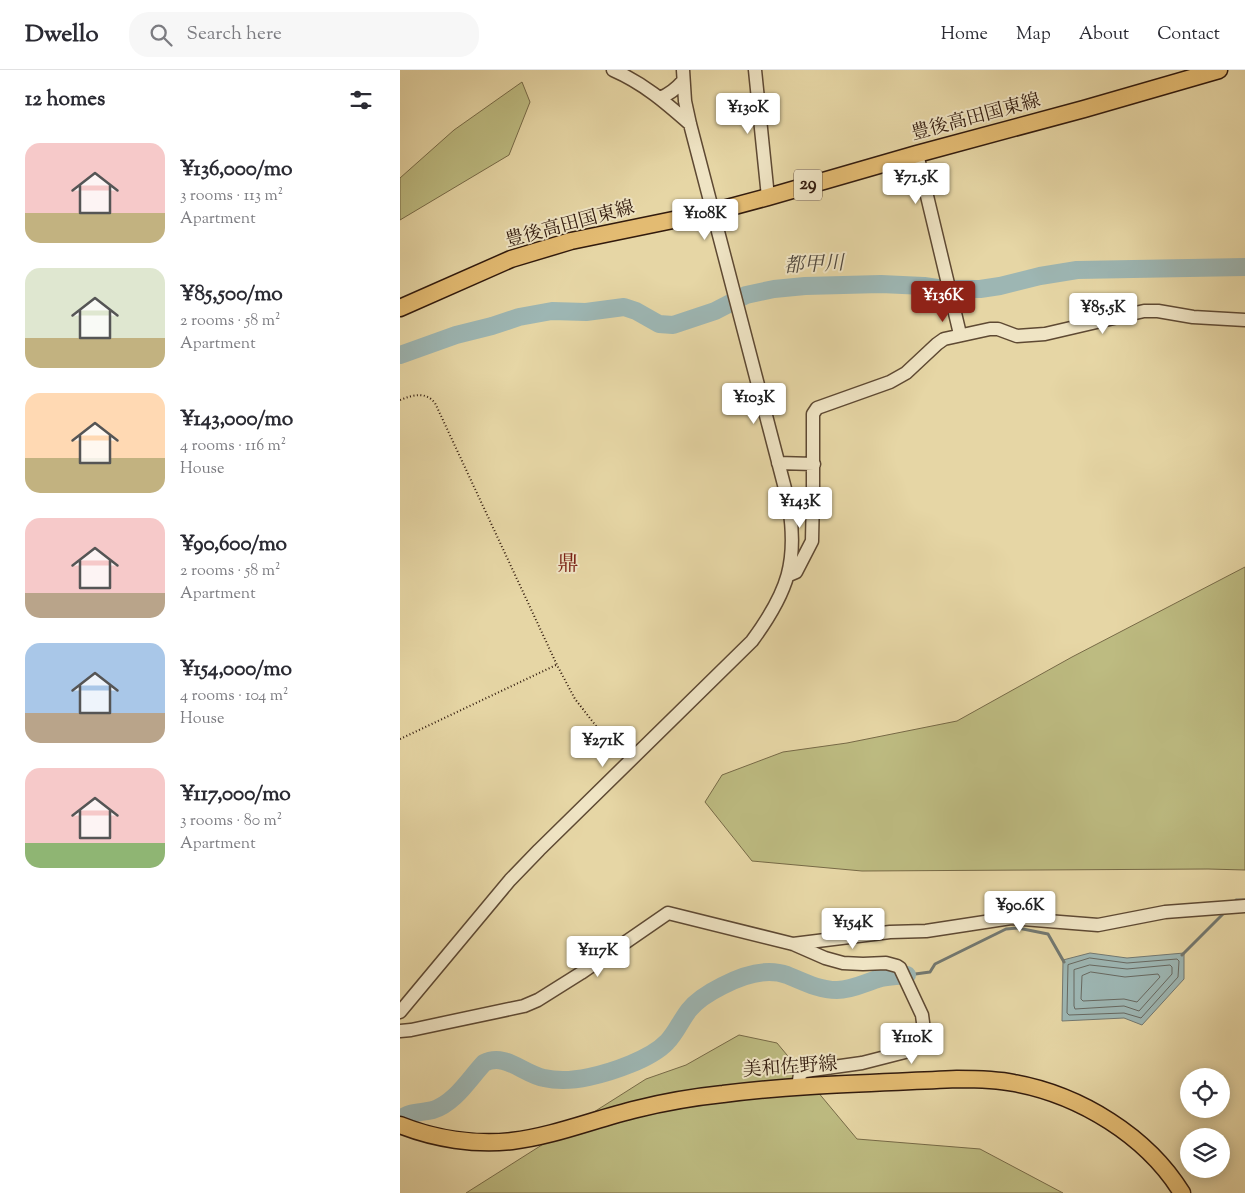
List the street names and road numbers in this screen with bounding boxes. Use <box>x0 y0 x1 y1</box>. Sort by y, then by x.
street label: 豊後高田国東線 <box>908 88 1044 148</box>
road number: 29 <box>794 170 822 200</box>
street label: 豊後高田国東線 <box>502 195 638 255</box>
street label: 美和佐野線 <box>742 1051 838 1085</box>

